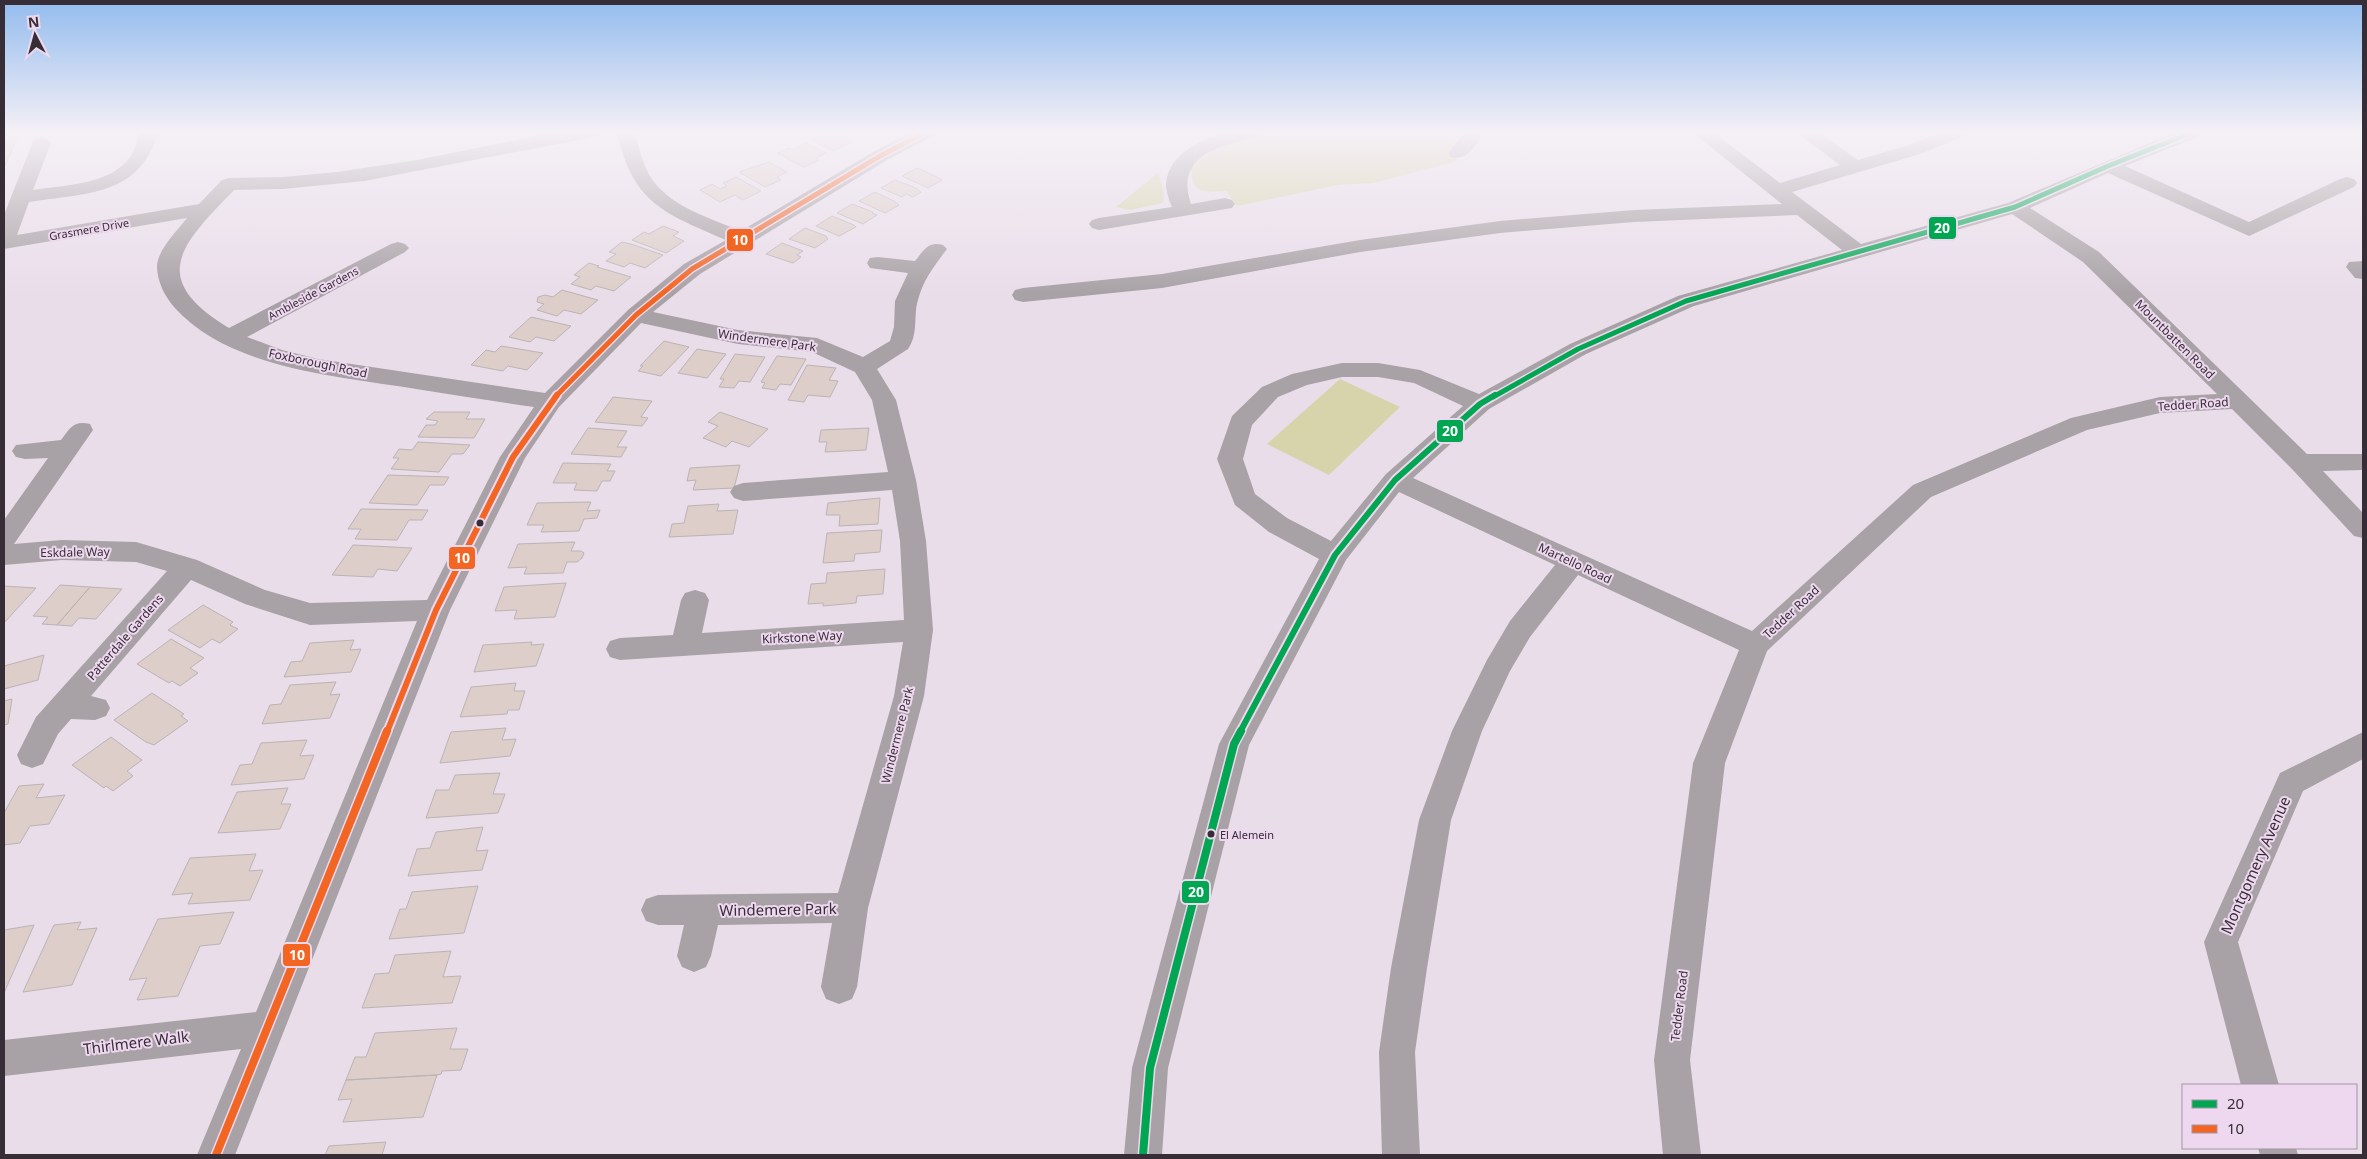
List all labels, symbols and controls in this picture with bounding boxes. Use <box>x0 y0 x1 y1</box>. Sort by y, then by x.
north arrow <box>10 10 60 60</box>
text: N <box>27 12 40 32</box>
street label: Grasmere Drive <box>48 215 130 243</box>
line badge: 20 <box>1928 216 1957 240</box>
text: 20 <box>1934 218 1950 237</box>
line badge: 10 <box>726 228 754 252</box>
text: 10 <box>732 230 748 249</box>
street label: Ambleside Gardens <box>265 263 361 323</box>
street label: Mountbatten Road <box>2131 295 2219 383</box>
street label: Windermere Park <box>717 325 818 355</box>
street label: Foxborough Road <box>267 344 369 382</box>
street label: Tedder Road <box>2157 393 2229 415</box>
line badge: 20 <box>1436 419 1464 443</box>
text: 20 <box>1442 421 1458 440</box>
unlabelled marker <box>475 518 485 528</box>
street label: Martello Road <box>1536 539 1614 587</box>
street label: Eskdale Way <box>40 543 111 561</box>
line badge: 10 <box>448 546 476 570</box>
text: 10 <box>454 548 470 567</box>
street label: Tedder Road <box>1759 582 1823 642</box>
street label: Patterdale Gardens <box>83 590 167 684</box>
street label: Kirkstone Way <box>761 626 843 648</box>
street label: Windermere Park <box>877 684 917 785</box>
street label: Montgomery Avenue <box>2216 793 2294 937</box>
place label: El Alemein <box>1220 827 1274 842</box>
marker: El Alemein <box>1206 829 1216 839</box>
line badge: 20 <box>1181 880 1210 904</box>
text: 20 <box>1188 882 1204 901</box>
street label: Windemere Park <box>719 898 837 920</box>
line badge: 10 <box>282 943 311 967</box>
text: 10 <box>289 945 305 964</box>
street label: Tedder Road <box>1666 970 1692 1042</box>
street label: Thirlmere Walk <box>82 1026 190 1058</box>
legend <box>2182 1084 2357 1149</box>
text: 20 <box>2227 1093 2244 1113</box>
text: 10 <box>2227 1118 2244 1138</box>

